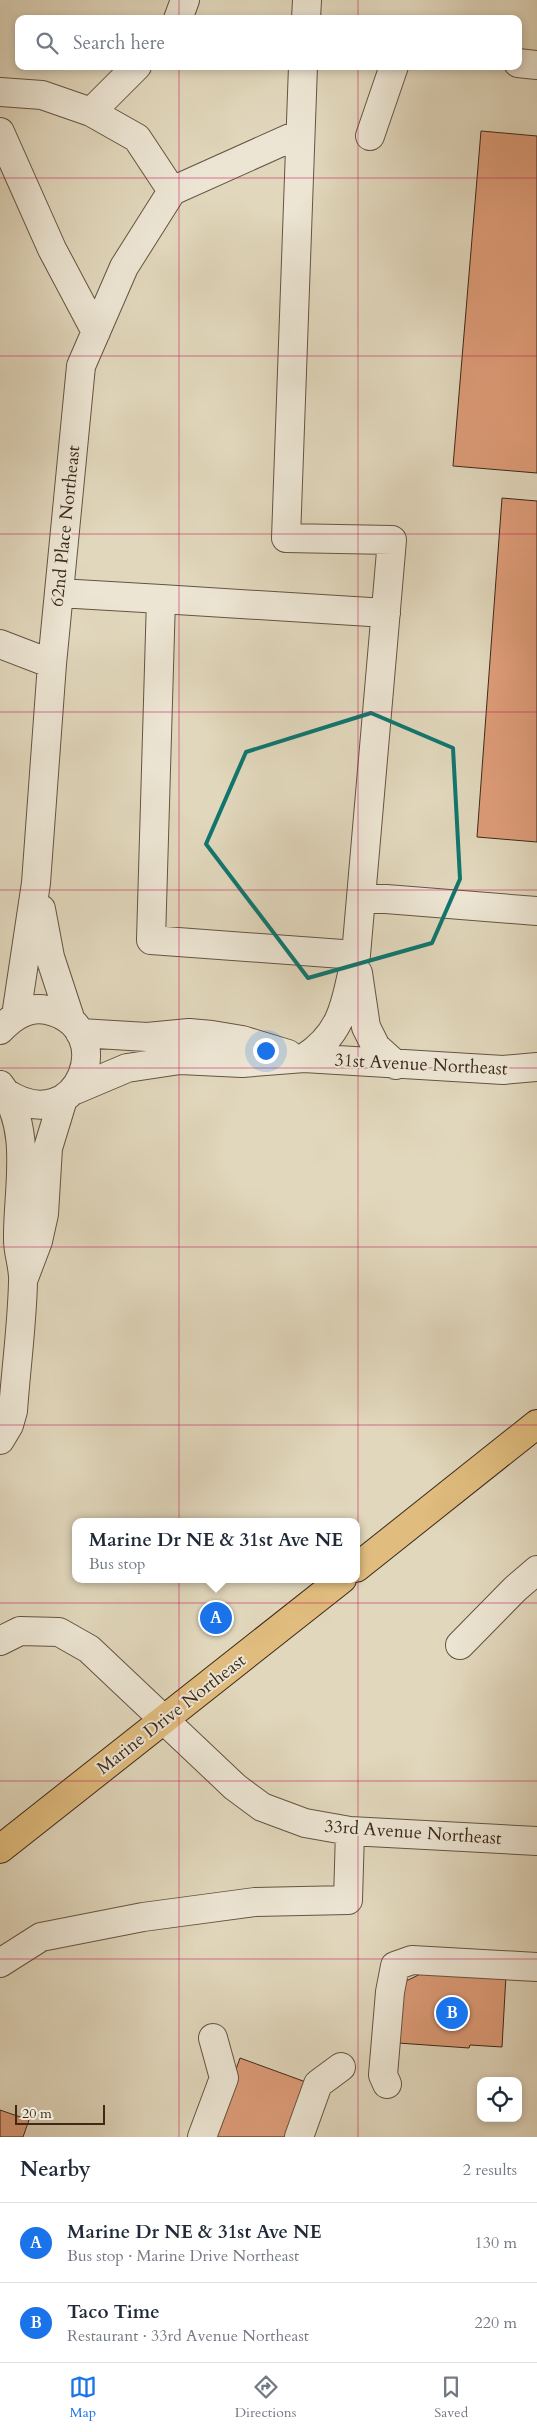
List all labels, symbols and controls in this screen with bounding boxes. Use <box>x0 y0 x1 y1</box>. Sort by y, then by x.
search box <box>15 15 522 70</box>
icon: search <box>33 29 61 57</box>
text: Search here <box>73 30 165 56</box>
street label: 62nd Place Northeast <box>45 444 86 608</box>
your location <box>253 1038 279 1064</box>
street label: 31st Avenue Northeast <box>334 1047 508 1082</box>
popup <box>72 1518 360 1583</box>
text: Marine Dr NE & 31st Ave NE <box>89 1527 343 1553</box>
text: Bus stop <box>89 1553 146 1575</box>
pin: A <box>200 1599 232 1637</box>
street label: Marine Drive Northeast <box>92 1648 251 1781</box>
street label: 33rd Avenue Northeast <box>324 1814 503 1851</box>
pin: B <box>436 1994 468 2032</box>
map controls <box>477 2077 522 2122</box>
button: locate <box>477 2077 522 2122</box>
scale bar <box>15 2102 105 2125</box>
text: 20 m <box>22 2104 52 2123</box>
text: Nearby <box>20 2155 91 2184</box>
text: 2 results <box>463 2159 517 2181</box>
text: Marine Dr NE & 31st Ave NE <box>67 2219 322 2245</box>
text: A <box>30 2232 42 2254</box>
text: 130 m <box>475 2232 517 2254</box>
text: Bus stop · Marine Drive Northeast <box>67 2245 299 2267</box>
text: Taco Time <box>67 2299 160 2325</box>
text: B <box>30 2312 42 2334</box>
text: 220 m <box>475 2312 517 2334</box>
text: Restaurant · 33rd Avenue Northeast <box>67 2325 309 2347</box>
tab: Map <box>69 2373 97 2422</box>
tab: Directions <box>235 2373 296 2422</box>
tab: Saved <box>434 2373 468 2422</box>

